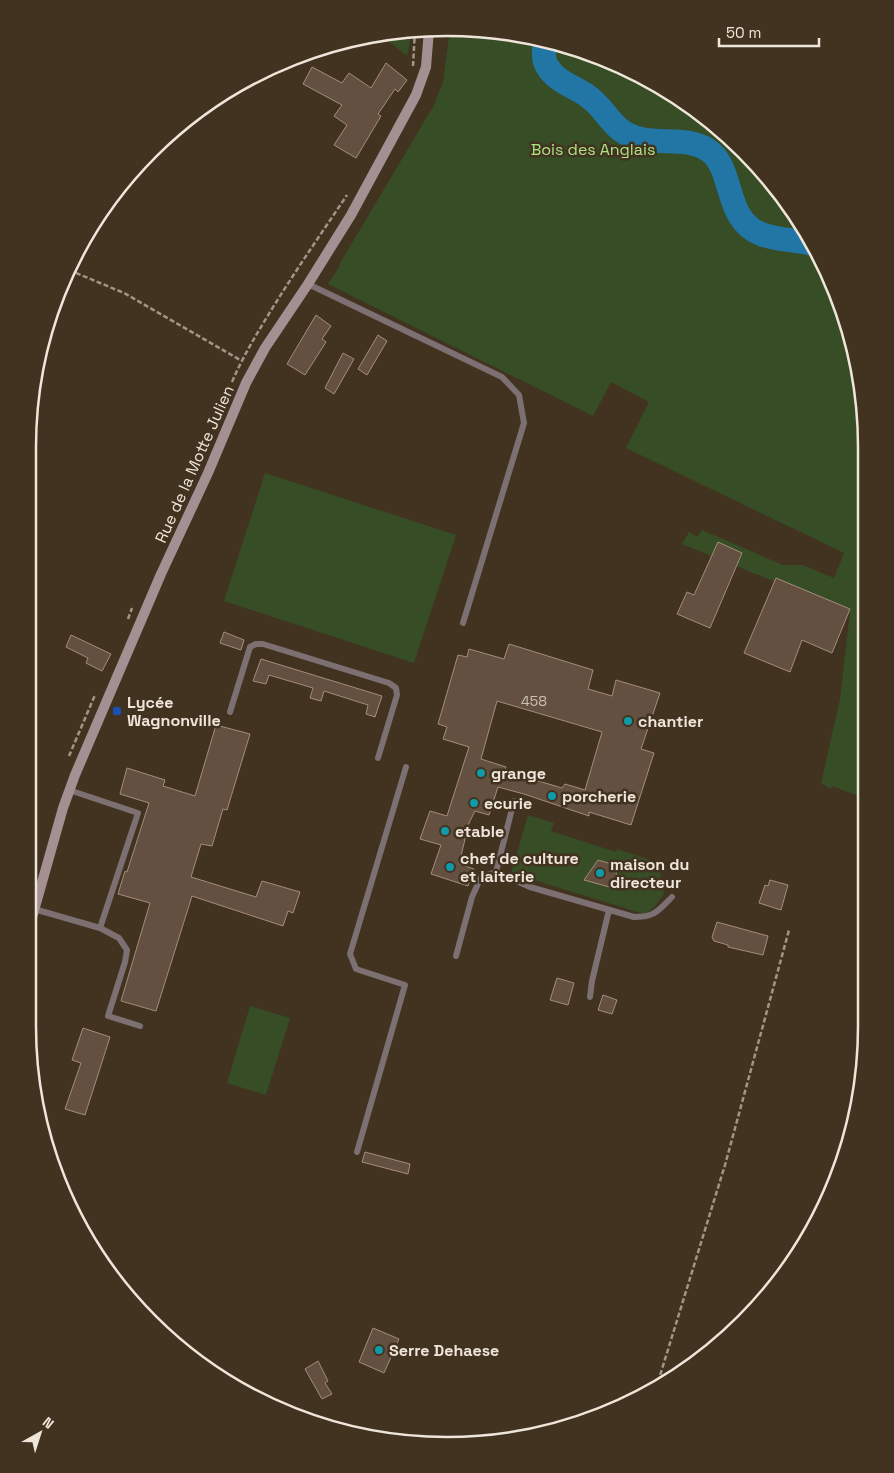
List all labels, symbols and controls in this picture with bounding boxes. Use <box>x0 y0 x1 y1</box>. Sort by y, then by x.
scale bar <box>719 15 819 47</box>
text: 50 m <box>726 23 761 42</box>
park label: Bois des Anglais <box>531 139 655 160</box>
street label: Rue de la Motte Julien <box>150 382 239 546</box>
place label: Lycée Wagnonville <box>127 692 221 731</box>
house number: 458 <box>521 692 547 710</box>
marker: Lycée Wagnonville <box>111 705 123 717</box>
place label: chantier <box>638 711 703 732</box>
marker: chantier <box>622 715 634 727</box>
place label: grange <box>491 763 546 784</box>
marker: grange <box>475 767 487 779</box>
place label: porcherie <box>562 786 636 807</box>
marker: porcherie <box>546 790 558 802</box>
place label: ecurie <box>484 793 532 814</box>
marker: ecurie <box>468 797 480 809</box>
place label: etable <box>455 821 504 842</box>
marker: etable <box>439 825 451 837</box>
place label: chef de culture et laiterie <box>460 848 579 887</box>
place label: maison du directeur <box>610 854 689 893</box>
marker: chef de culture et laiterie <box>444 861 456 873</box>
marker: maison du directeur <box>594 867 606 879</box>
place label: Serre Dehaese <box>389 1340 499 1361</box>
marker: Serre Dehaese <box>373 1344 385 1356</box>
north arrow <box>15 1408 65 1458</box>
text: N <box>39 1413 57 1433</box>

